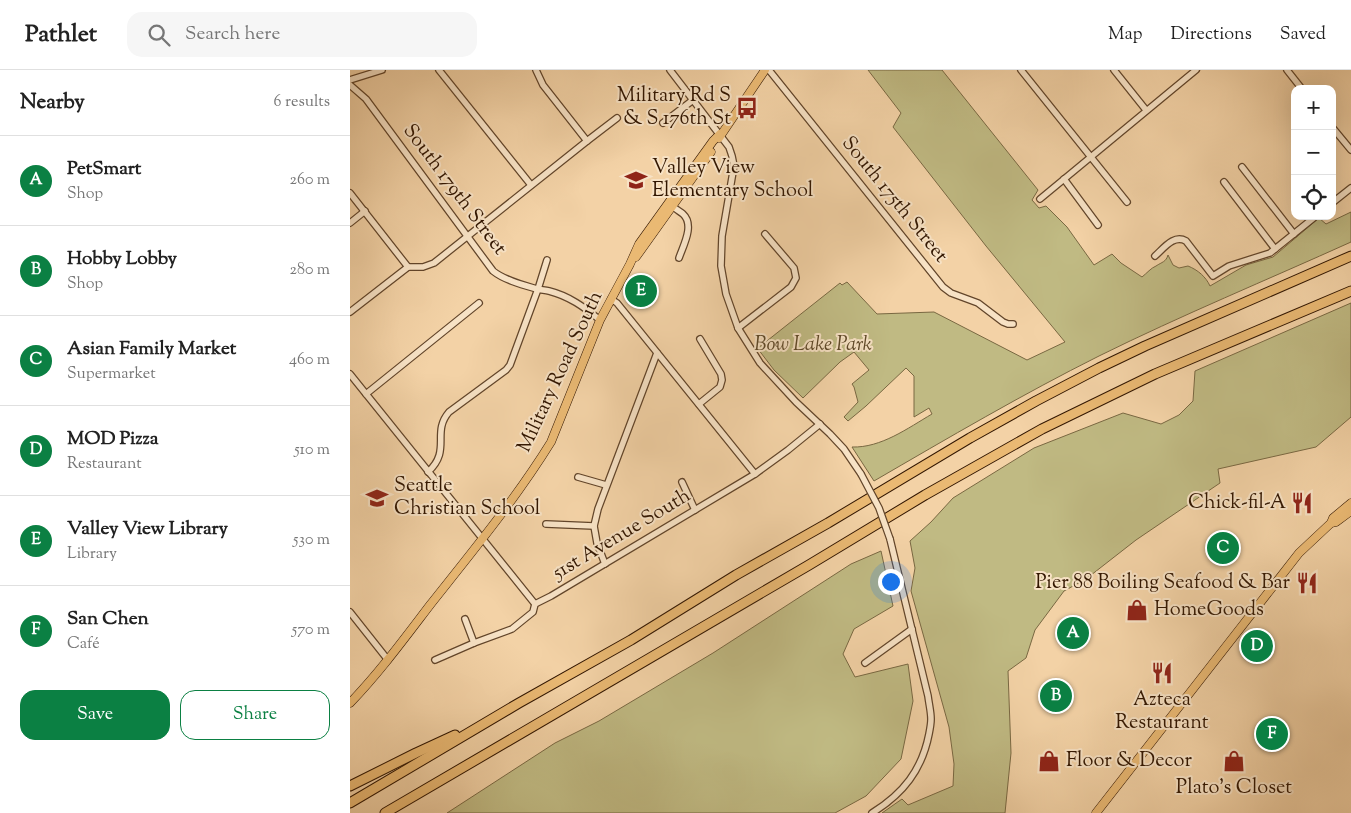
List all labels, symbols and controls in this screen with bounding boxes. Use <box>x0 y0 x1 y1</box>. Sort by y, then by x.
search box <box>127 12 477 57</box>
text: Pathlet <box>25 18 97 52</box>
icon: search <box>145 21 173 49</box>
text: Search here <box>185 21 280 48</box>
text: Map <box>1108 22 1143 48</box>
text: Directions <box>1171 22 1252 48</box>
text: Saved <box>1280 22 1326 48</box>
place label: Military Rd S & S 176th St <box>617 82 731 134</box>
map controls <box>1291 85 1336 220</box>
button: + <box>1291 85 1336 130</box>
text: Nearby <box>20 88 85 118</box>
text: 6 results <box>274 91 330 114</box>
bus stop icon: Military Rd S & S 176th St <box>734 95 760 121</box>
street label: South 179th Street <box>395 118 513 262</box>
button: − <box>1291 130 1336 175</box>
street label: South 175th Street <box>834 131 954 270</box>
place label: Valley View Elementary School <box>652 154 814 206</box>
text: PetSmart <box>67 156 141 183</box>
school or university icon: Valley View Elementary School <box>623 167 649 193</box>
text: A <box>30 169 43 192</box>
text: 260 m <box>289 169 330 192</box>
button: locate <box>1291 175 1336 220</box>
text: Shop <box>67 183 103 206</box>
text: Hobby Lobby <box>67 246 177 273</box>
text: B <box>31 259 41 282</box>
text: 280 m <box>289 259 330 282</box>
pin: E <box>625 272 657 310</box>
text: Shop <box>67 273 103 296</box>
street label: Military Road South <box>511 286 611 457</box>
park label: Bow Lake Park <box>754 331 872 360</box>
text: Asian Family Market <box>67 336 236 363</box>
text: C <box>30 349 42 372</box>
text: 460 m <box>289 349 330 372</box>
text: Supermarket <box>67 363 156 386</box>
text: MOD Pizza <box>67 426 158 453</box>
text: D <box>30 439 42 462</box>
text: 510 m <box>294 439 330 462</box>
text: Restaurant <box>67 453 142 476</box>
place label: Seattle Christian School <box>394 472 541 524</box>
street label: 51st Avenue South <box>547 482 697 588</box>
school or university icon: Seattle Christian School <box>364 485 390 511</box>
place label: Chick-fil-A <box>1188 489 1286 518</box>
restaurant icon: Chick-fil-A <box>1289 490 1315 516</box>
text: Valley View Library <box>67 516 228 543</box>
text: E <box>31 529 41 552</box>
text: 530 m <box>293 529 330 552</box>
pin: C <box>1207 529 1239 567</box>
text: Library <box>67 543 117 566</box>
your location <box>878 569 904 595</box>
place label: Pier 88 Boiling Seafood & Bar <box>1035 569 1290 598</box>
restaurant icon: Pier 88 Boiling Seafood & Bar <box>1294 570 1320 596</box>
place label: HomeGoods <box>1154 596 1264 625</box>
shop icon: HomeGoods <box>1124 597 1150 623</box>
text: San Chen <box>67 606 149 633</box>
pin: A <box>1057 614 1089 652</box>
text: F <box>32 619 40 642</box>
text: 570 m <box>292 619 330 642</box>
pin: D <box>1241 627 1273 665</box>
text: Café <box>67 633 100 656</box>
restaurant icon: Azteca Restaurant <box>1149 660 1175 686</box>
pin: B <box>1040 677 1072 715</box>
place label: Azteca Restaurant <box>1115 686 1209 738</box>
button: Save <box>20 690 170 740</box>
button: Share <box>180 690 330 740</box>
pin: F <box>1256 715 1288 753</box>
place label: Floor & Decor <box>1066 747 1192 776</box>
shop icon: Floor & Decor <box>1036 748 1062 774</box>
shop icon: Plato's Closet <box>1221 748 1247 774</box>
place label: Plato's Closet <box>1176 774 1292 803</box>

